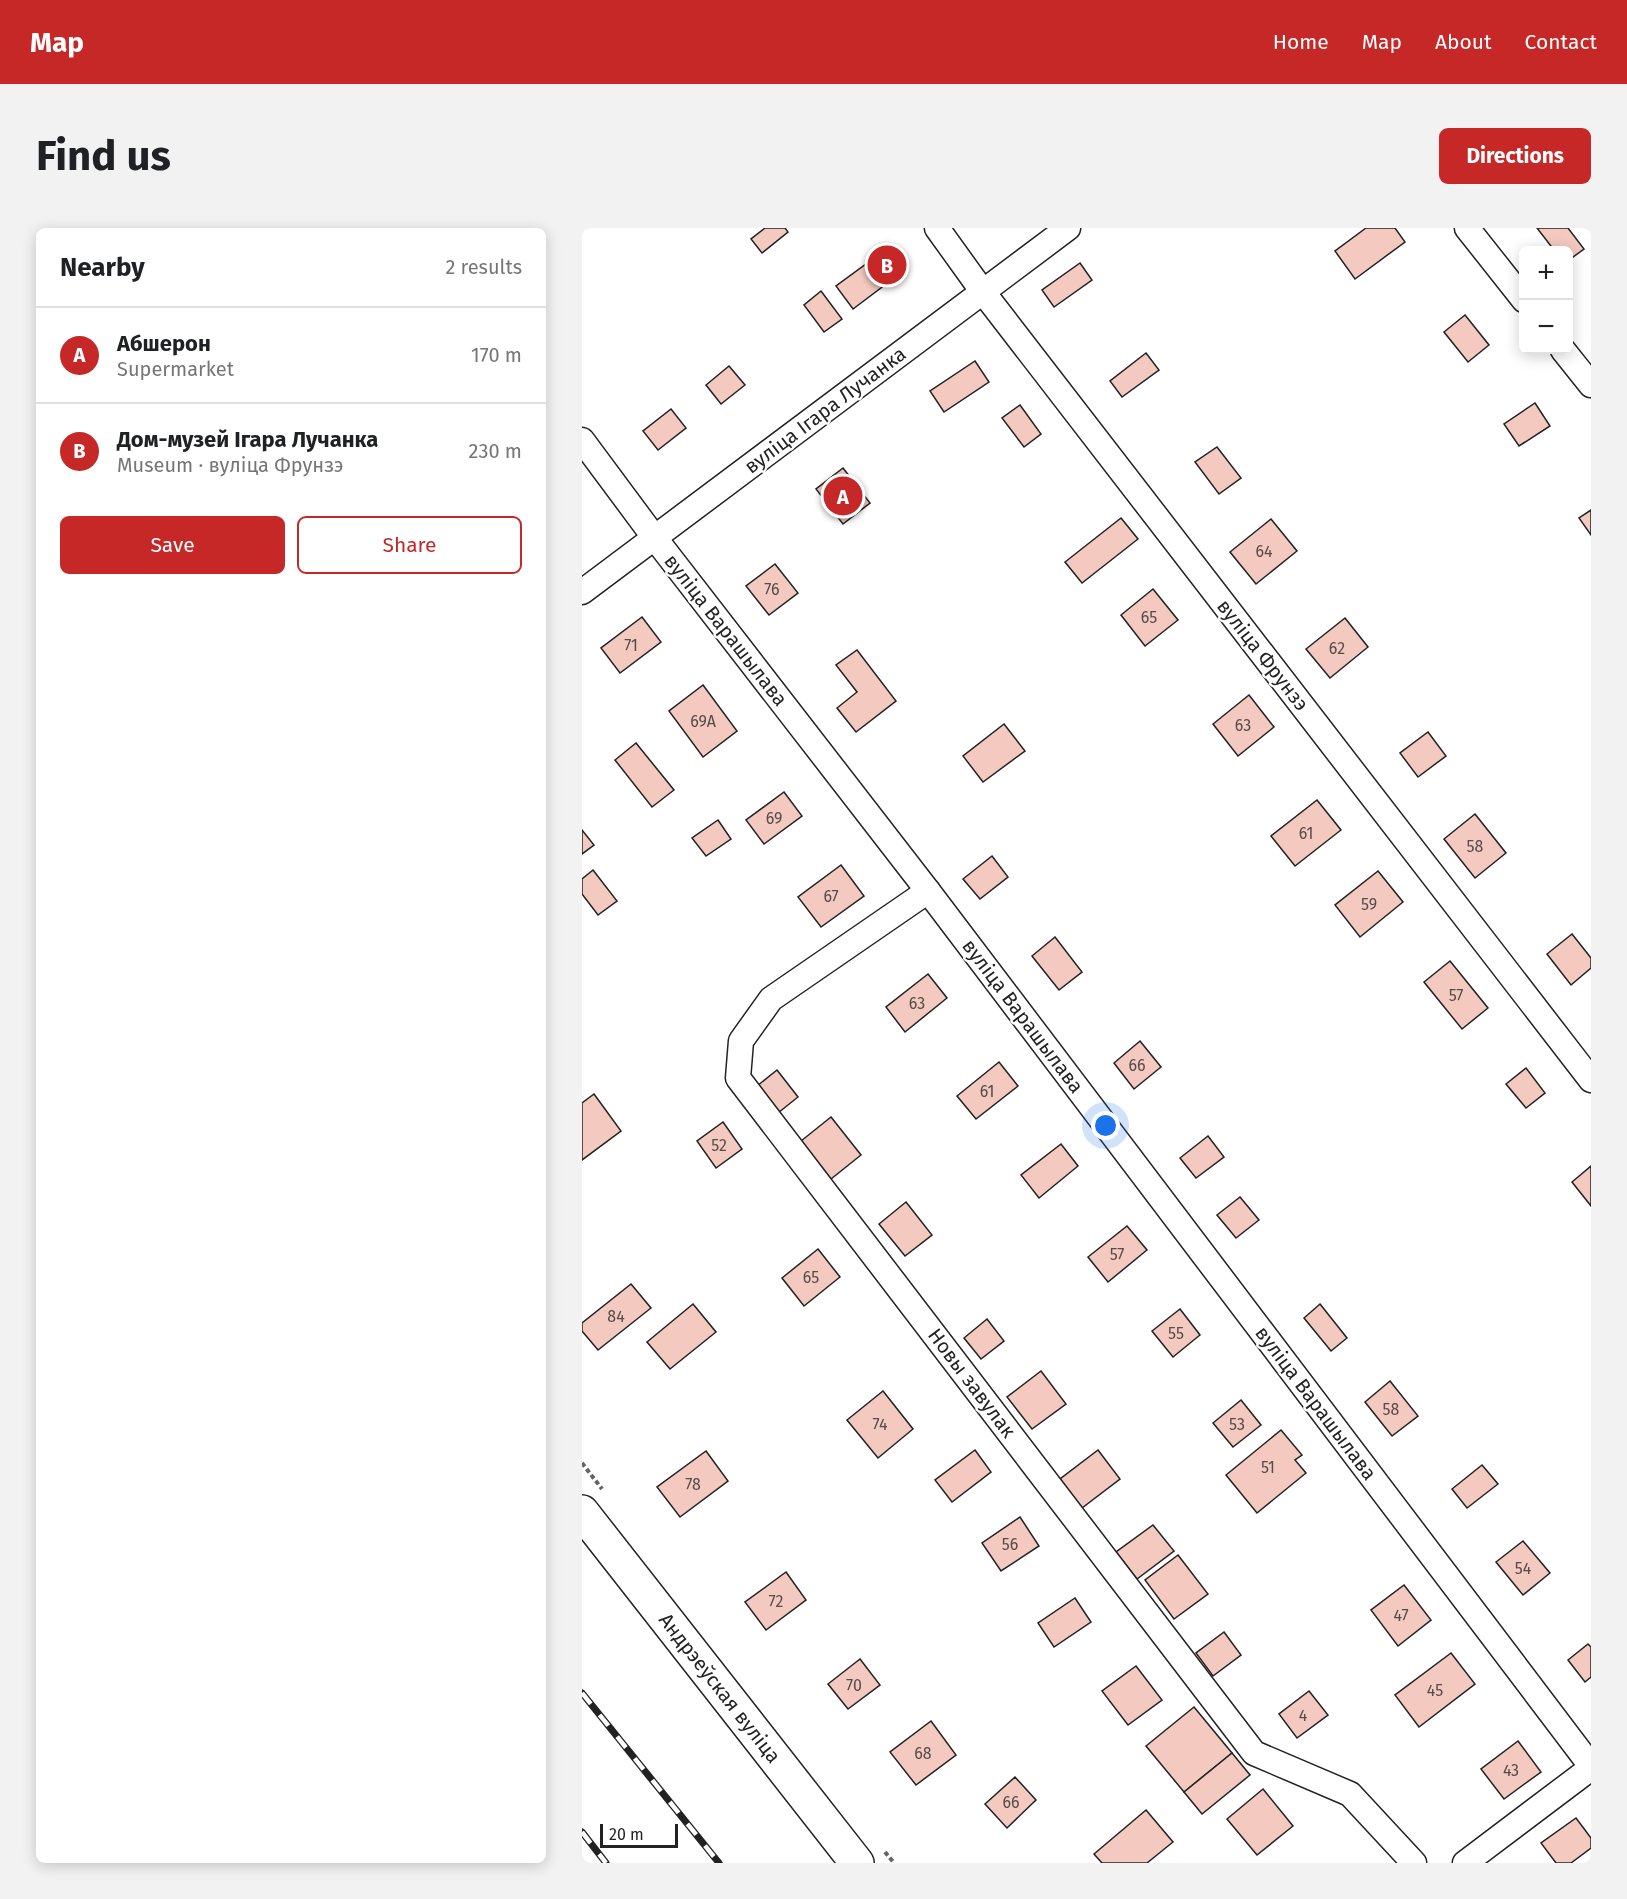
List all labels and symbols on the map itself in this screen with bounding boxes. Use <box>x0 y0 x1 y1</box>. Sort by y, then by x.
pin: B <box>868 243 906 288</box>
street label: вуліца Ігара Лучанка <box>740 341 910 479</box>
pin: A <box>824 474 862 518</box>
house number: 64 <box>1255 542 1273 561</box>
street label: вуліца Варашылава <box>659 549 793 711</box>
house number: 76 <box>764 580 780 599</box>
street label: вуліца Фрунзэ <box>1212 594 1314 716</box>
house number: 65 <box>1141 608 1157 627</box>
house number: 71 <box>624 636 638 655</box>
house number: 62 <box>1329 639 1345 658</box>
house number: 69А <box>690 712 717 731</box>
house number: 63 <box>1235 716 1251 735</box>
house number: 69 <box>766 809 782 828</box>
house number: 61 <box>1299 824 1313 843</box>
house number: 58 <box>1467 837 1484 856</box>
house number: 67 <box>823 887 839 906</box>
house number: 59 <box>1361 895 1377 914</box>
street label: вуліца Варашылава <box>957 934 1089 1098</box>
house number: 57 <box>1449 986 1463 1005</box>
house number: 63 <box>909 994 925 1013</box>
house number: 66 <box>1128 1056 1146 1075</box>
house number: 61 <box>980 1082 994 1101</box>
your location <box>1091 1111 1120 1140</box>
house number: 52 <box>711 1136 727 1155</box>
house number: 57 <box>1110 1245 1124 1264</box>
house number: 65 <box>803 1268 819 1287</box>
house number: 84 <box>607 1307 625 1326</box>
street label: вуліца Варашылава <box>1250 1321 1382 1485</box>
street label: Новы завулак <box>923 1324 1021 1443</box>
house number: 55 <box>1168 1324 1184 1343</box>
house number: 58 <box>1383 1400 1400 1419</box>
house number: 74 <box>873 1415 888 1434</box>
house number: 53 <box>1229 1415 1245 1434</box>
house number: 51 <box>1261 1458 1275 1477</box>
house number: 78 <box>685 1475 701 1494</box>
house number: 56 <box>1002 1535 1018 1554</box>
house number: 54 <box>1515 1559 1532 1578</box>
house number: 72 <box>769 1592 783 1611</box>
house number: 47 <box>1393 1606 1409 1625</box>
street label: Андрэеўская вуліца <box>654 1608 786 1768</box>
house number: 70 <box>846 1676 862 1695</box>
house number: 45 <box>1427 1681 1443 1700</box>
house number: 4 <box>1299 1706 1308 1725</box>
house number: 68 <box>914 1744 932 1763</box>
house number: 43 <box>1503 1761 1519 1780</box>
house number: 66 <box>1002 1793 1020 1812</box>
scale bar <box>600 1821 678 1848</box>

